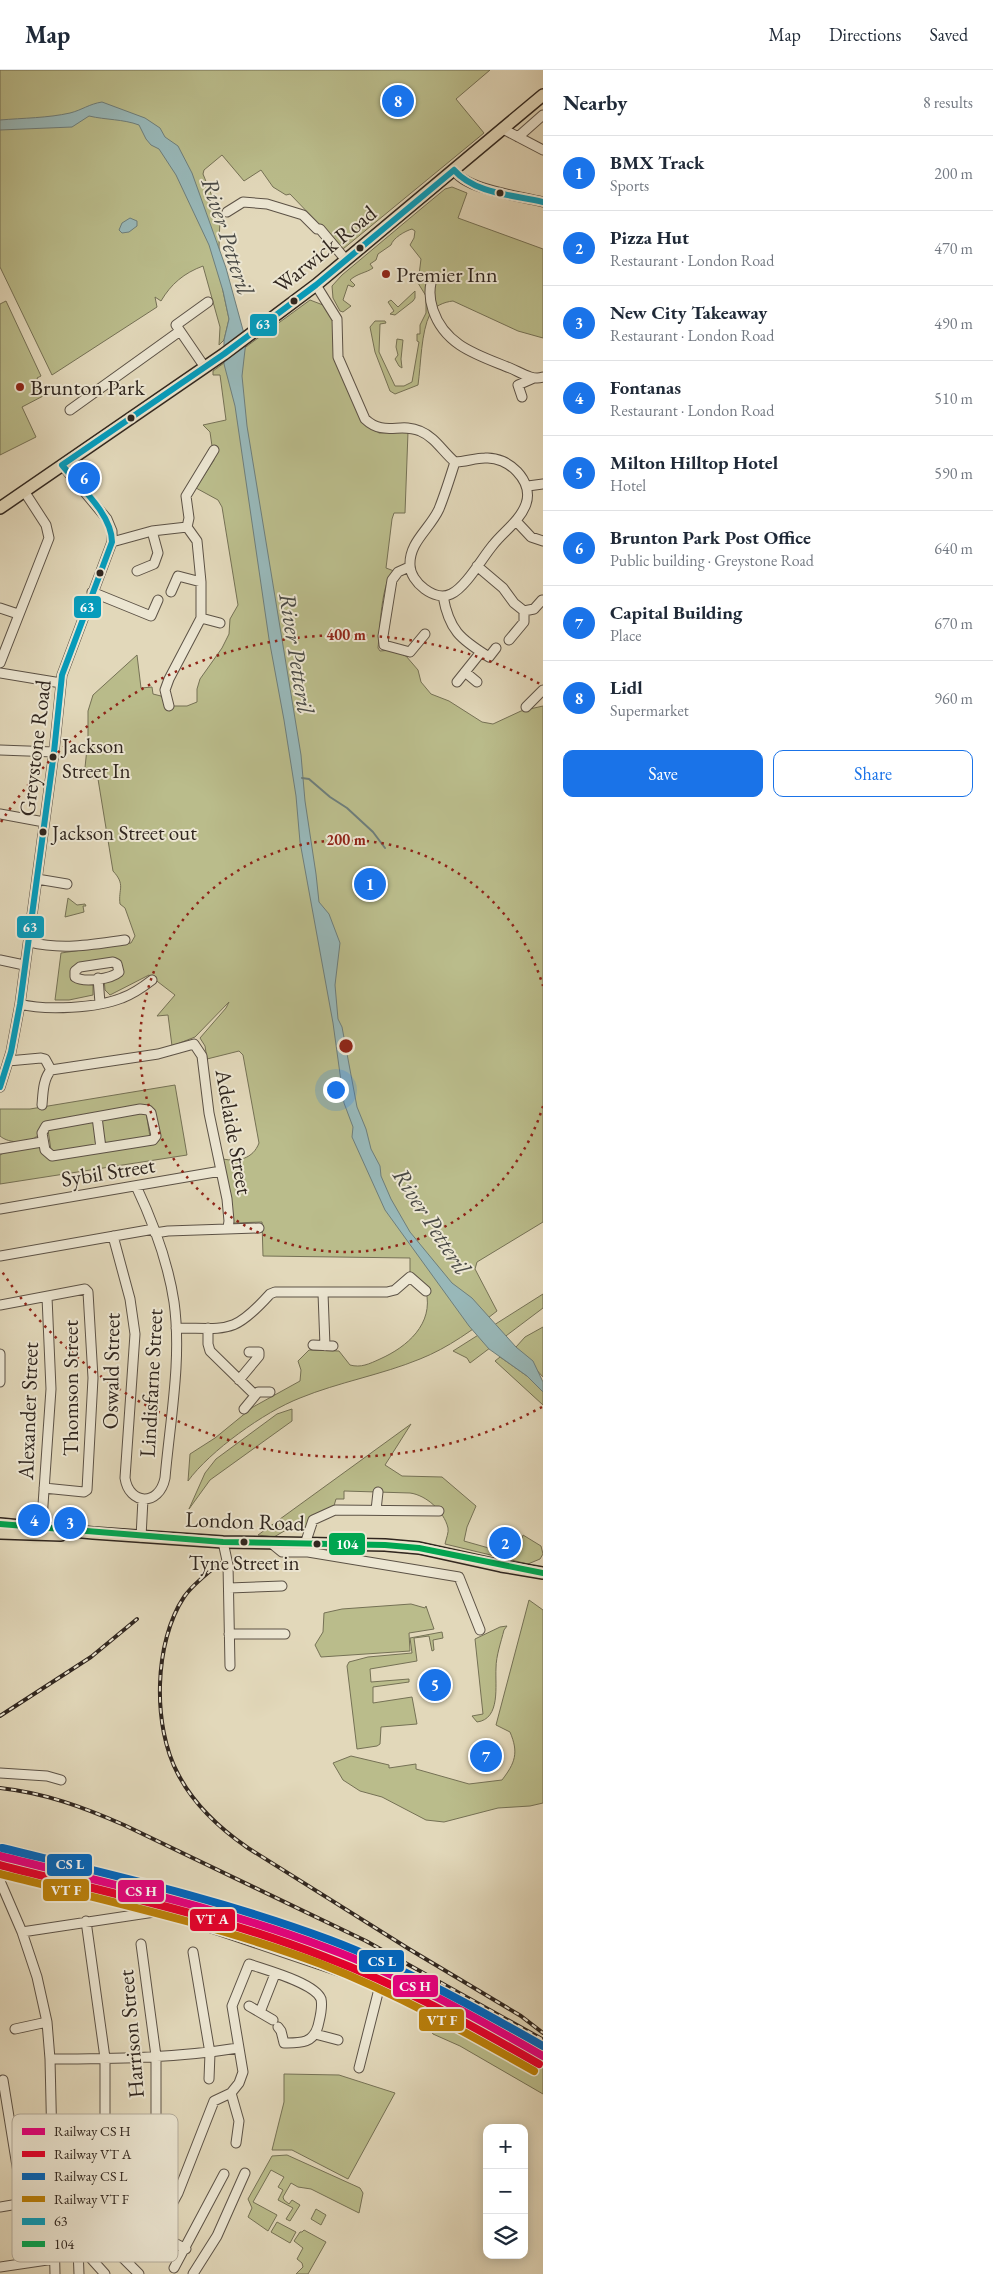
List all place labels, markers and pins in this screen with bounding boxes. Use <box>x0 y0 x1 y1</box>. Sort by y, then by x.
pin: 8 <box>382 82 414 120</box>
unlabelled marker <box>495 188 505 198</box>
unlabelled marker <box>355 243 365 253</box>
place label: Premier Inn <box>396 260 498 289</box>
marker: Premier Inn <box>380 268 392 280</box>
unlabelled marker <box>289 296 299 306</box>
place label: Brunton Park <box>30 373 145 402</box>
marker: Brunton Park <box>14 381 26 393</box>
unlabelled marker <box>126 413 136 423</box>
pin: 6 <box>68 459 100 497</box>
unlabelled marker <box>95 568 105 578</box>
place label: Jackson Street In <box>60 732 131 784</box>
marker: Jackson Street In <box>48 752 58 762</box>
place label: Jackson Street out <box>50 819 197 846</box>
marker: Jackson Street out <box>38 827 48 837</box>
pin: 1 <box>354 865 386 903</box>
centre of rings <box>337 1037 355 1055</box>
pin: 4 <box>18 1501 50 1539</box>
pin: 3 <box>54 1504 86 1542</box>
pin: 2 <box>489 1524 521 1562</box>
marker: Tyne Street in <box>239 1537 249 1547</box>
unlabelled marker <box>312 1539 322 1549</box>
place label: Tyne Street in <box>188 1549 300 1576</box>
pin: 5 <box>419 1666 451 1704</box>
pin: 7 <box>470 1737 502 1775</box>

